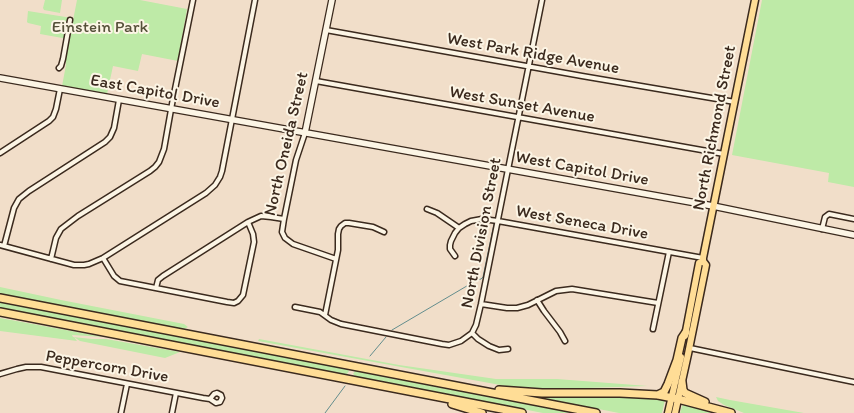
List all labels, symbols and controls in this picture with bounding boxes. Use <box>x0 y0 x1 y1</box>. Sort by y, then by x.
park label: Einstein Park <box>52 18 148 38</box>
street label: West Park Ridge Avenue <box>445 29 621 79</box>
street label: North Richmond Street <box>689 44 741 212</box>
street label: North Oneida Street <box>261 70 313 218</box>
street label: East Capitol Drive <box>89 71 221 113</box>
street label: West Sunset Avenue <box>448 82 596 128</box>
street label: West Capitol Drive <box>514 147 650 191</box>
street label: North Division Street <box>457 156 507 310</box>
street label: West Seneca Drive <box>514 201 650 245</box>
street label: Peppercorn Drive <box>44 346 170 388</box>

